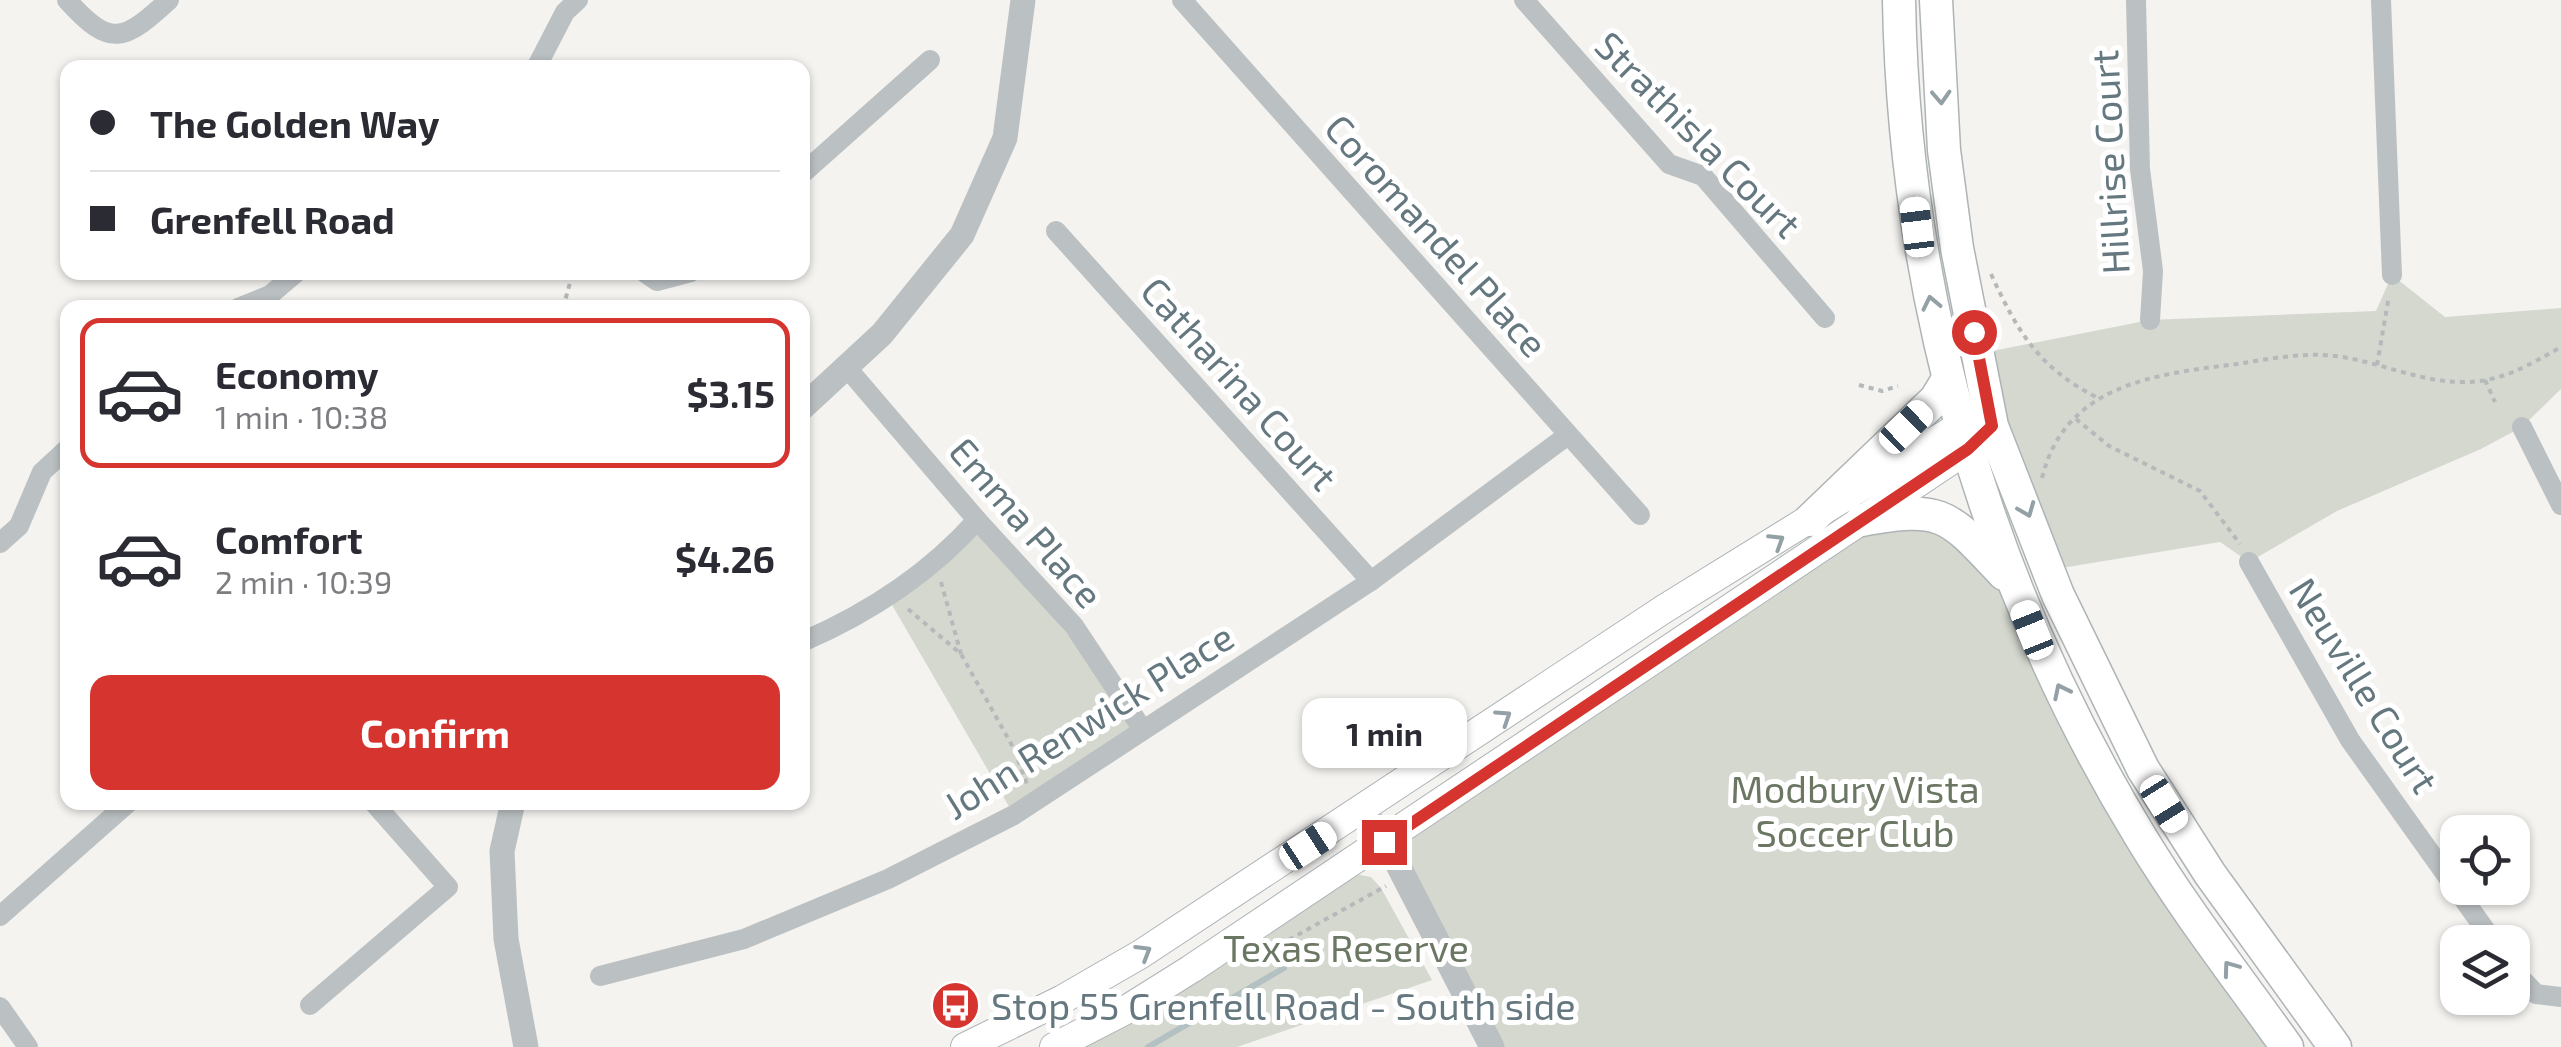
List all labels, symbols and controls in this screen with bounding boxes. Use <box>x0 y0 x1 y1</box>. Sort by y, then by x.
street label: Strathisla Court <box>1586 21 1812 247</box>
street label: Hillrise Court <box>2080 49 2138 275</box>
one-way arrow <box>1930 90 1951 106</box>
text: The Golden Way <box>150 100 439 146</box>
street label: Coromandel Place <box>1316 104 1558 366</box>
car <box>1898 195 1936 259</box>
text: Grenfell Road <box>150 196 395 242</box>
street label: Catharina Court <box>1132 267 1348 499</box>
one-way arrow <box>1922 295 1943 312</box>
route start <box>1952 310 1997 355</box>
icon: car <box>95 348 185 438</box>
text: Economy <box>215 351 379 397</box>
text: $3.15 <box>686 370 775 416</box>
car <box>1874 395 1938 459</box>
text: 1 min · 10:38 <box>215 397 388 435</box>
street label: Emma Place <box>941 427 1113 617</box>
one-way arrow <box>2015 500 2035 518</box>
icon: car <box>95 513 185 603</box>
text: Comfort <box>215 516 363 562</box>
one-way arrow <box>1766 534 1784 553</box>
text: $4.26 <box>675 535 775 581</box>
text: 2 min · 10:39 <box>215 562 392 600</box>
street label: Neuville Court <box>2281 569 2449 801</box>
car <box>2007 597 2057 663</box>
street label: John Renwick Place <box>935 612 1241 828</box>
button: Confirm <box>90 675 780 790</box>
one-way arrow <box>2053 683 2073 701</box>
callout: 1 min <box>1302 697 1466 767</box>
one-way arrow <box>1493 710 1511 729</box>
text: 1 min <box>1346 714 1423 752</box>
park label: Modbury Vista Soccer Club <box>1730 765 1980 855</box>
car <box>2135 771 2193 837</box>
map controls <box>2440 815 2530 1015</box>
button: locate <box>2440 815 2530 905</box>
car <box>1275 817 1341 875</box>
route end <box>1362 820 1407 865</box>
park label: Texas Reserve <box>1223 924 1469 970</box>
button: layers <box>2440 925 2530 1015</box>
one-way arrow <box>1133 945 1151 964</box>
one-way arrow <box>2224 961 2242 979</box>
bus stop icon: Stop 55 Grenfell Road - South side <box>930 979 982 1031</box>
place label: Stop 55 Grenfell Road - South side <box>991 982 1576 1028</box>

